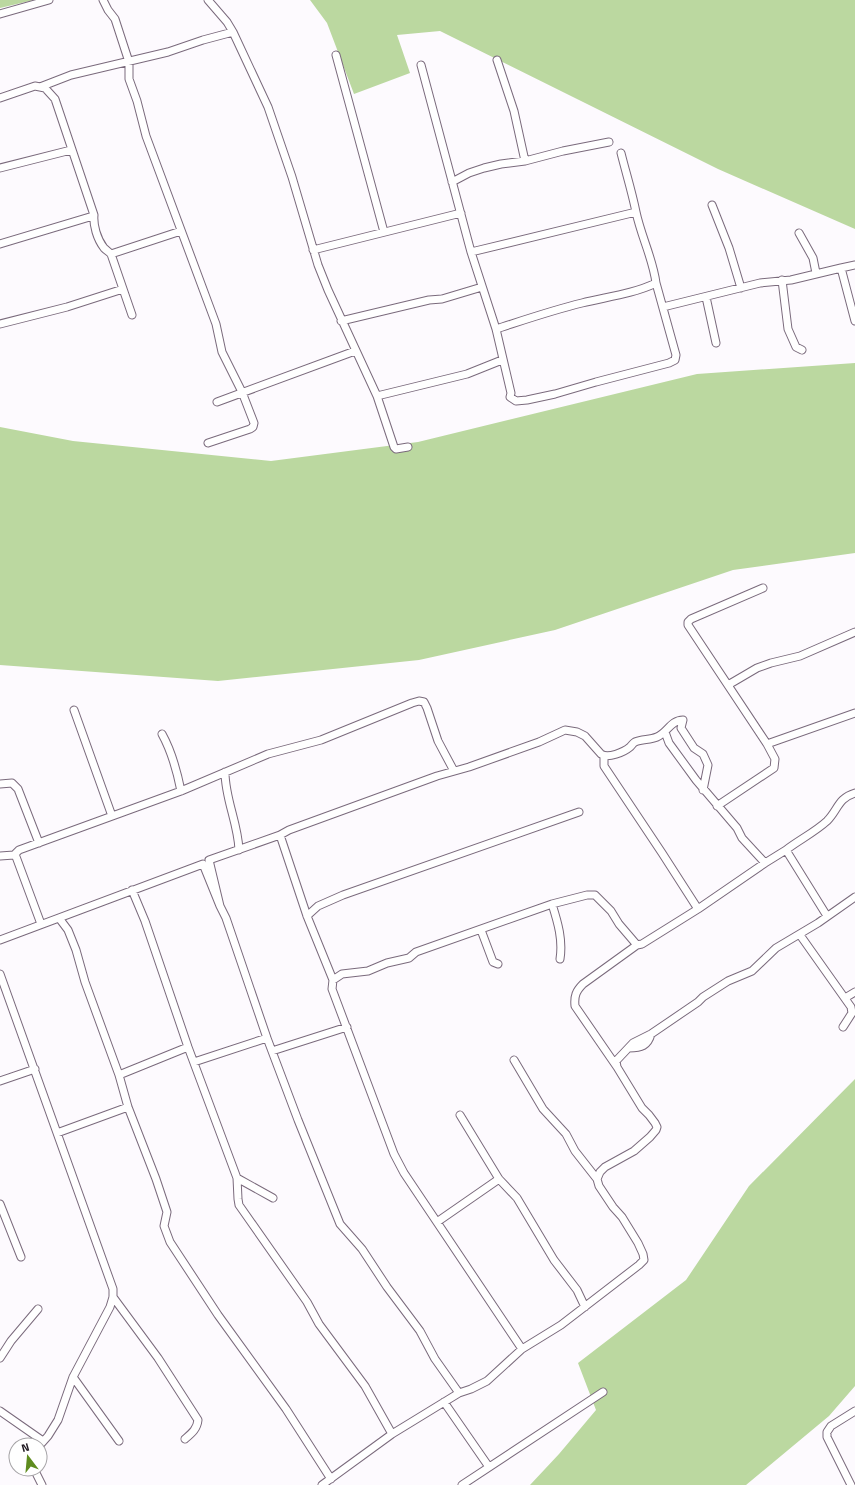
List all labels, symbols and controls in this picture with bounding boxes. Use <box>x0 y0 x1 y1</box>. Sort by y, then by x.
north arrow <box>8 1437 48 1477</box>
text: N <box>19 1439 31 1456</box>

